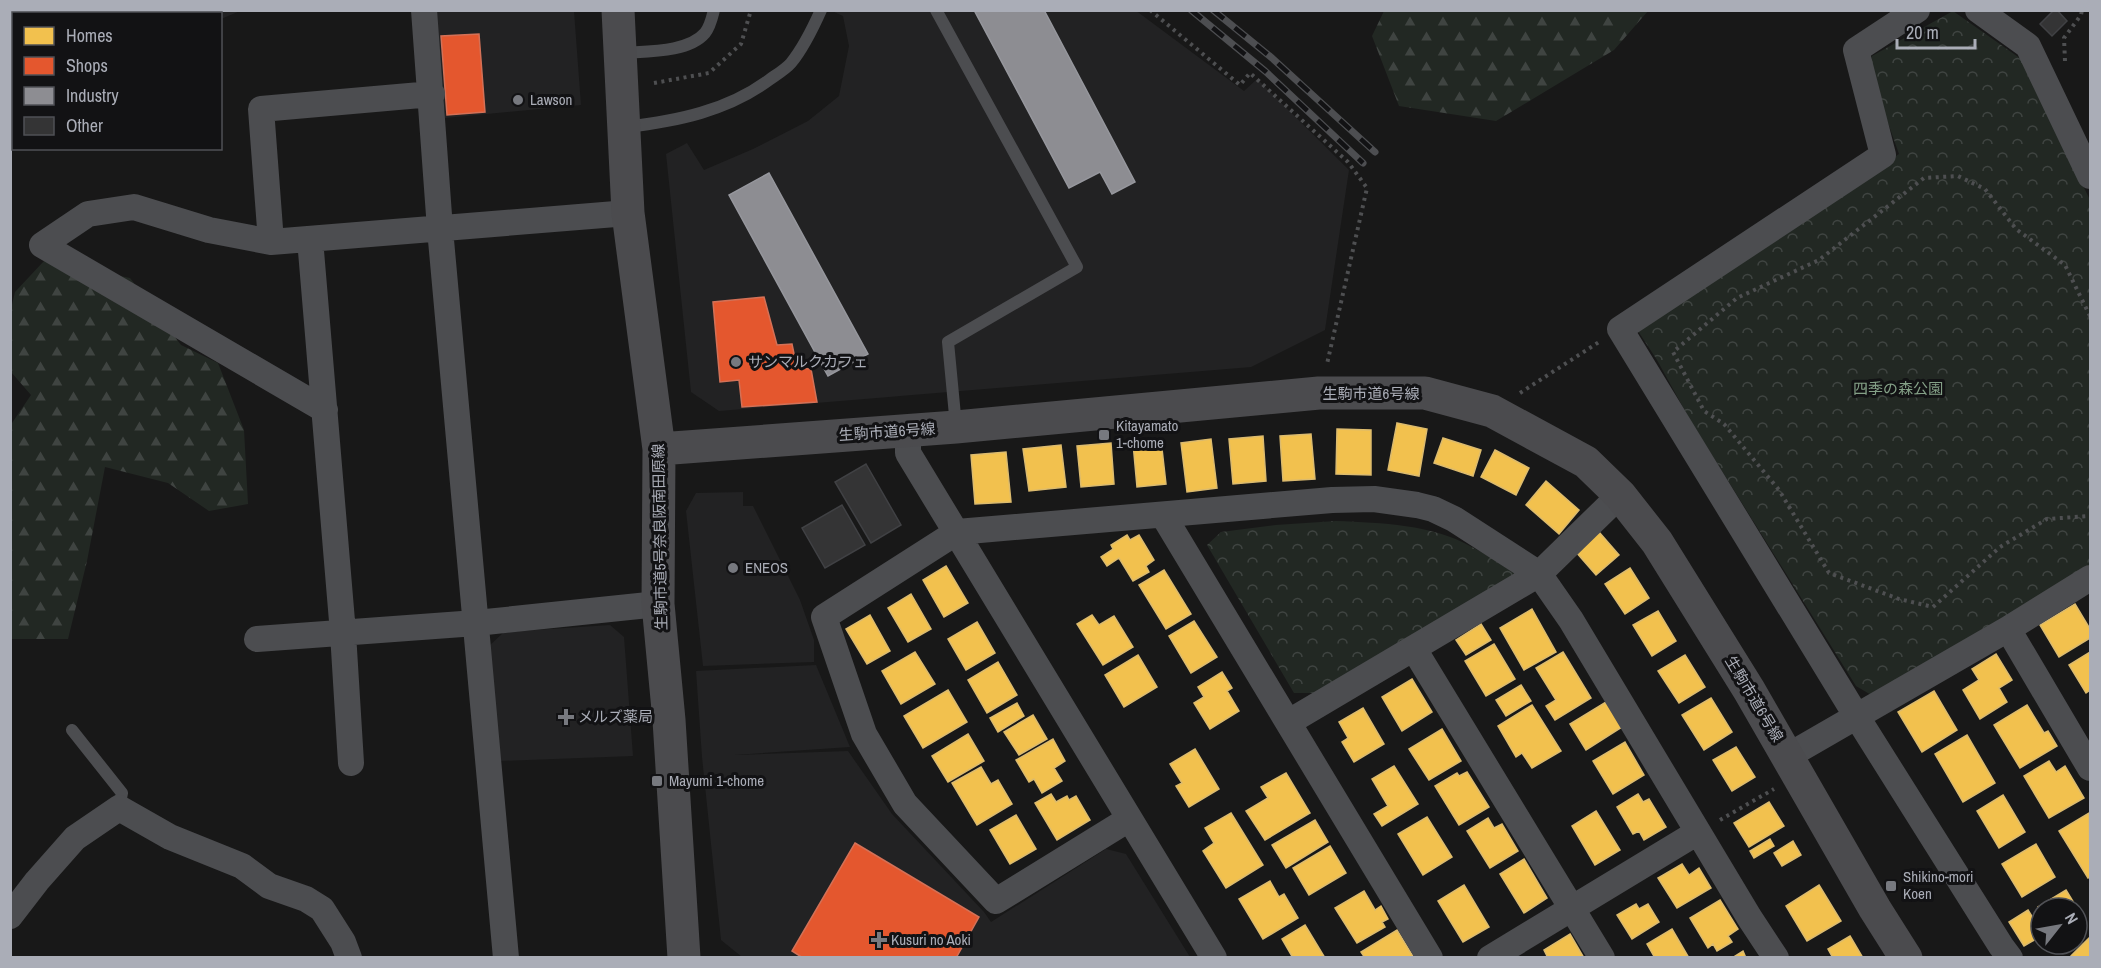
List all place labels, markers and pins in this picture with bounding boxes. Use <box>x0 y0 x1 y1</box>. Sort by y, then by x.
place label: Lawson <box>530 89 572 110</box>
marker: Lawson <box>511 93 525 107</box>
place label: サンマルクカフェ <box>748 351 868 372</box>
marker: サンマルクカフェ <box>729 355 743 369</box>
place label: Kitayamato 1-chome <box>1116 415 1178 453</box>
marker: Kitayamato 1-chome <box>1097 428 1111 442</box>
place label: ENEOS <box>745 557 788 578</box>
marker: ENEOS <box>726 561 740 575</box>
place label: メルズ薬局 <box>578 706 653 727</box>
marker: メルズ薬局 <box>559 710 573 724</box>
place label: Mayumi 1-chome <box>669 770 764 791</box>
marker: Mayumi 1-chome <box>650 774 664 788</box>
place label: Shikino-mori Koen <box>1903 866 1973 904</box>
marker: Shikino-mori Koen <box>1884 879 1898 893</box>
place label: Kusuri no Aoki <box>891 929 971 950</box>
marker: Kusuri no Aoki <box>872 933 886 947</box>

